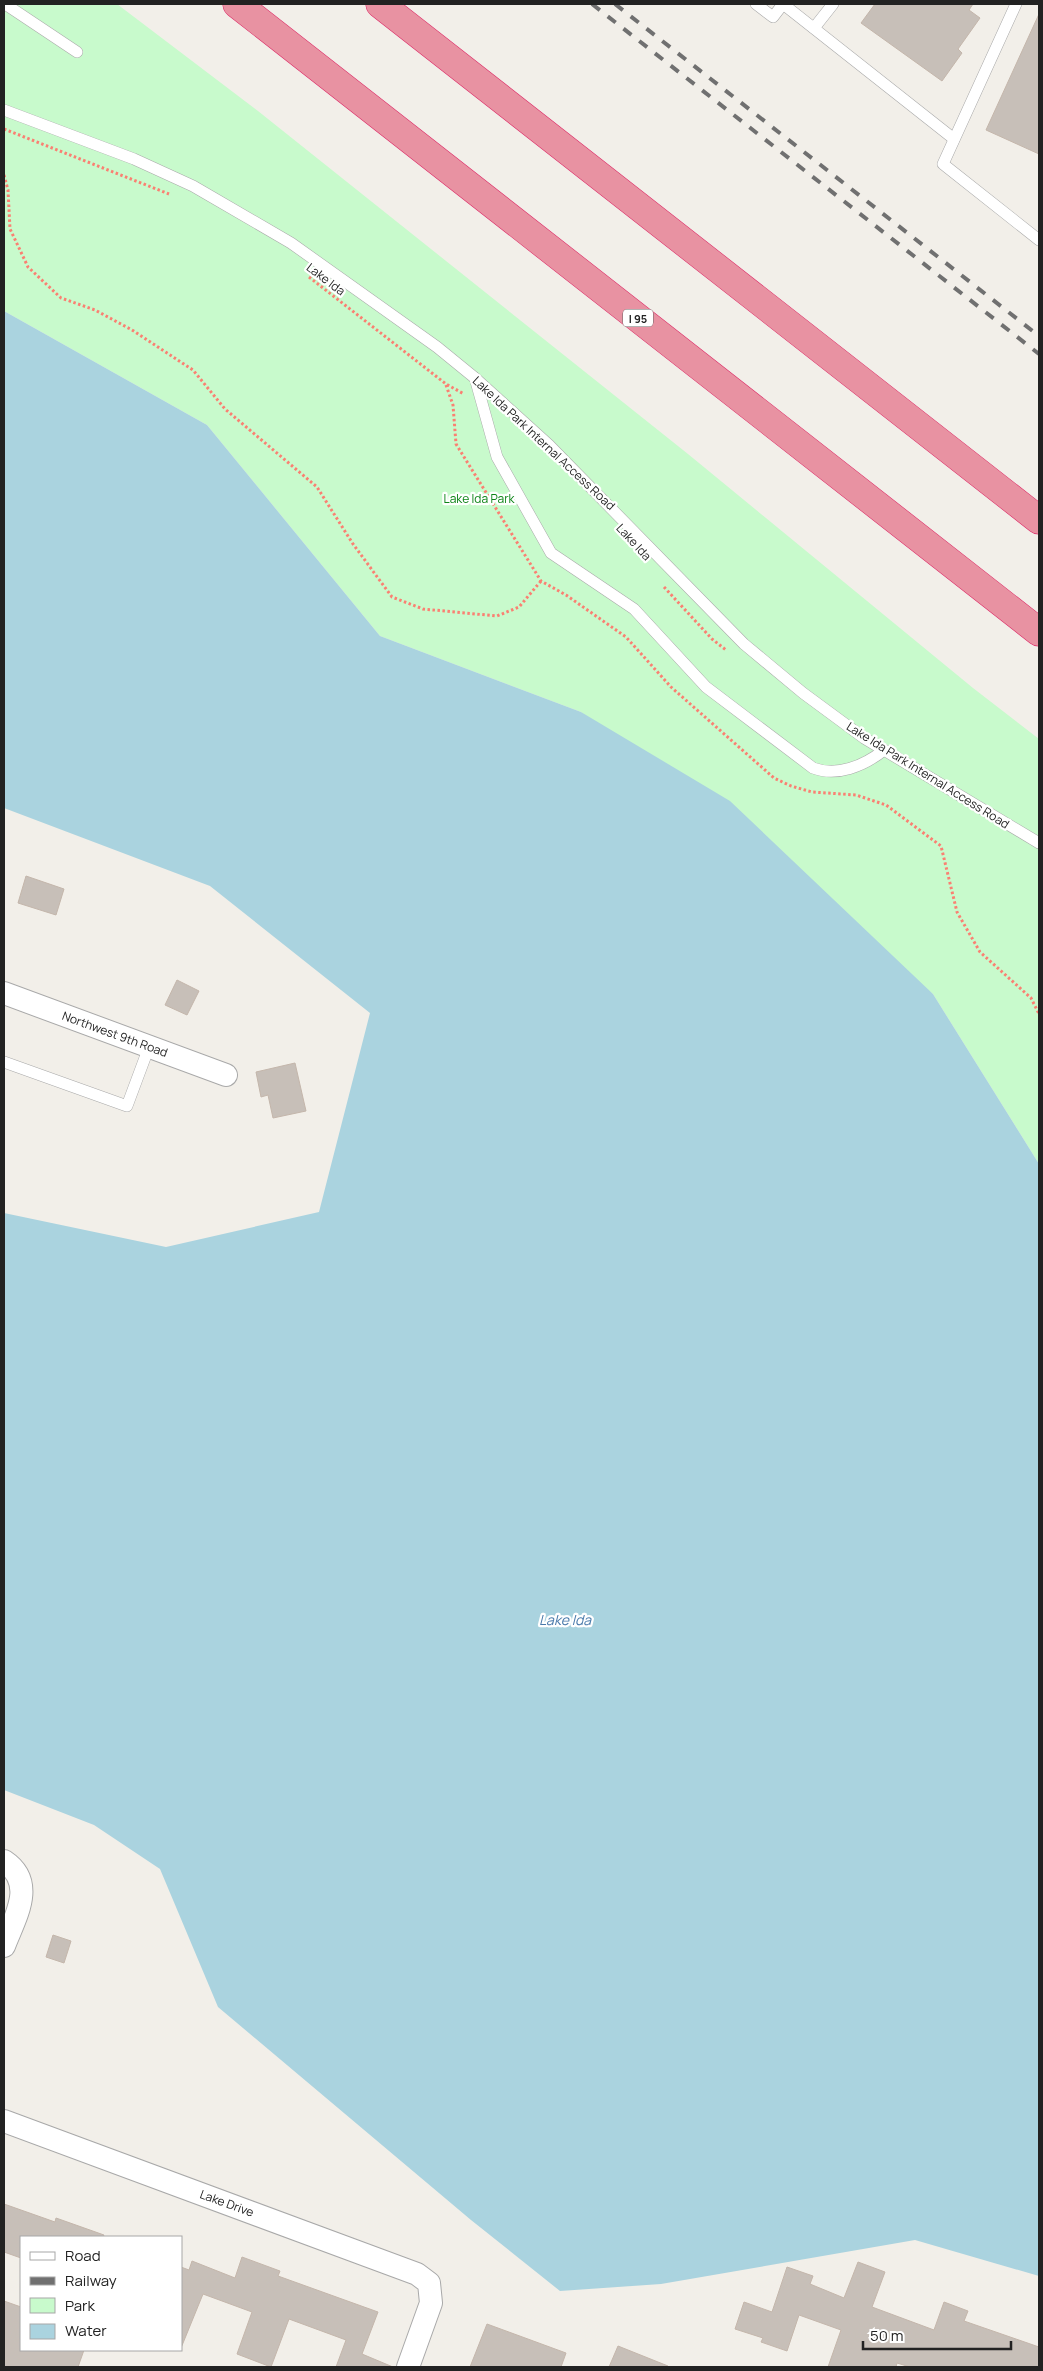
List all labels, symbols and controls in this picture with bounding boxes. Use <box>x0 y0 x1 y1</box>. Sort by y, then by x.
street label: Lake Ida <box>303 259 349 299</box>
road number: I 95 <box>623 310 653 326</box>
street label: Lake Ida Park Internal Access Road <box>470 373 618 513</box>
park label: Lake Ida Park <box>444 491 514 505</box>
street label: Lake Ida <box>613 520 655 564</box>
street label: Lake Ida Park Internal Access Road <box>843 718 1013 832</box>
street label: Northwest 9th Road <box>60 1007 170 1061</box>
water label: Lake Ida <box>539 1610 592 1629</box>
street label: Lake Drive <box>198 2185 256 2221</box>
legend <box>20 2236 182 2351</box>
text: Road <box>65 2245 101 2266</box>
text: Railway <box>65 2270 117 2291</box>
text: Park <box>65 2295 95 2316</box>
scale bar <box>863 2318 1010 2350</box>
text: Water <box>65 2320 107 2341</box>
text: 50 m <box>870 2325 904 2346</box>

